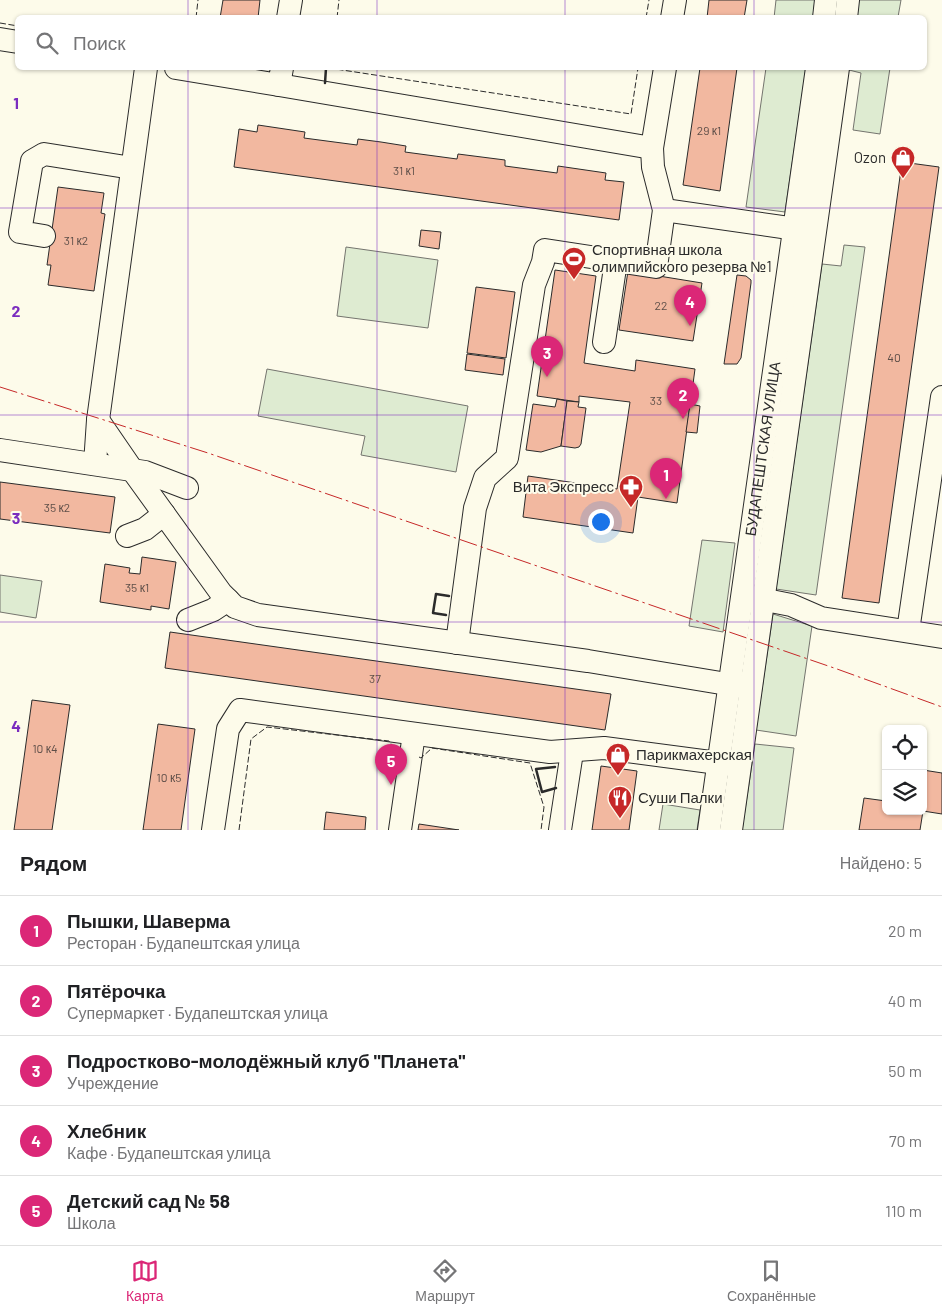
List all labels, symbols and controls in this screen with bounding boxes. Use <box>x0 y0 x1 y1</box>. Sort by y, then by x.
search box <box>15 15 927 70</box>
icon: search <box>33 29 61 57</box>
text: Поиск <box>73 31 126 54</box>
text: 1 <box>13 93 19 112</box>
house number: 29 к1 <box>697 123 721 137</box>
shop icon: Ozon <box>890 145 916 179</box>
place label: Ozon <box>854 148 886 166</box>
house number: 31 к1 <box>393 163 415 177</box>
house number: 31 к2 <box>64 233 88 247</box>
place label: Спортивная школа олимпийского резерва №1 <box>592 240 772 275</box>
sports icon: Спортивная школа олимпийского резерва №1 <box>561 246 587 280</box>
pin: 4 <box>674 285 706 326</box>
house number: 22 <box>655 298 667 312</box>
text: 2 <box>12 301 21 320</box>
pin: 3 <box>531 336 563 377</box>
house number: 40 <box>887 350 901 364</box>
street label: БУДАПЕШТСКАЯ УЛИЦА <box>741 360 783 537</box>
pin: 2 <box>667 378 699 419</box>
house number: 33 <box>650 393 662 407</box>
pin: 1 <box>650 458 682 499</box>
pharmacy icon: Вита Экспресс <box>618 474 644 508</box>
place label: Вита Экспресс <box>513 477 614 495</box>
house number: 35 к2 <box>44 500 70 514</box>
text: 3 <box>12 508 20 527</box>
your location <box>588 509 614 535</box>
house number: 35 к1 <box>125 580 149 594</box>
house number: 37 <box>369 671 381 685</box>
text: 4 <box>11 716 21 735</box>
map controls <box>882 725 927 815</box>
button: locate <box>882 725 927 770</box>
house number: 10 к4 <box>32 741 58 755</box>
shop icon: Парикмахерская <box>605 742 631 776</box>
pin: 5 <box>375 744 407 785</box>
place label: Парикмахерская <box>636 745 752 763</box>
house number: 10 к5 <box>157 770 181 784</box>
button: layers <box>882 770 927 815</box>
restaurant icon: Суши Палки <box>607 785 633 819</box>
place label: Суши Палки <box>638 788 723 806</box>
text: Рядом <box>20 850 87 875</box>
text: Найдено: 5 <box>840 853 922 872</box>
text: Пышки, Шаверма <box>67 909 230 932</box>
text: 1 <box>33 921 39 940</box>
text: 20 m <box>888 921 922 940</box>
text: Ресторан · Будапештская улица <box>67 933 300 952</box>
text: Пятёрочка <box>67 979 165 1002</box>
text: 2 <box>32 991 40 1010</box>
text: 40 m <box>888 991 922 1010</box>
text: Супермаркет · Будапештская улица <box>67 1003 328 1022</box>
text: Подростково-молодёжный клуб "Планета" <box>67 1049 465 1072</box>
text: 3 <box>32 1061 40 1080</box>
text: 50 m <box>888 1061 922 1080</box>
text: Учреждение <box>67 1073 159 1092</box>
text: Хлебник <box>67 1119 146 1142</box>
text: 4 <box>31 1131 41 1150</box>
text: 70 m <box>889 1131 922 1150</box>
text: Кафе · Будапештская улица <box>67 1143 271 1162</box>
text: Детский сад № 58 <box>67 1189 230 1212</box>
text: 5 <box>32 1201 40 1220</box>
text: 110 m <box>885 1201 922 1220</box>
text: Школа <box>67 1213 116 1232</box>
tab: Карта <box>126 1257 163 1304</box>
tab: Маршрут <box>415 1257 475 1304</box>
tab: Сохранённые <box>727 1257 816 1304</box>

